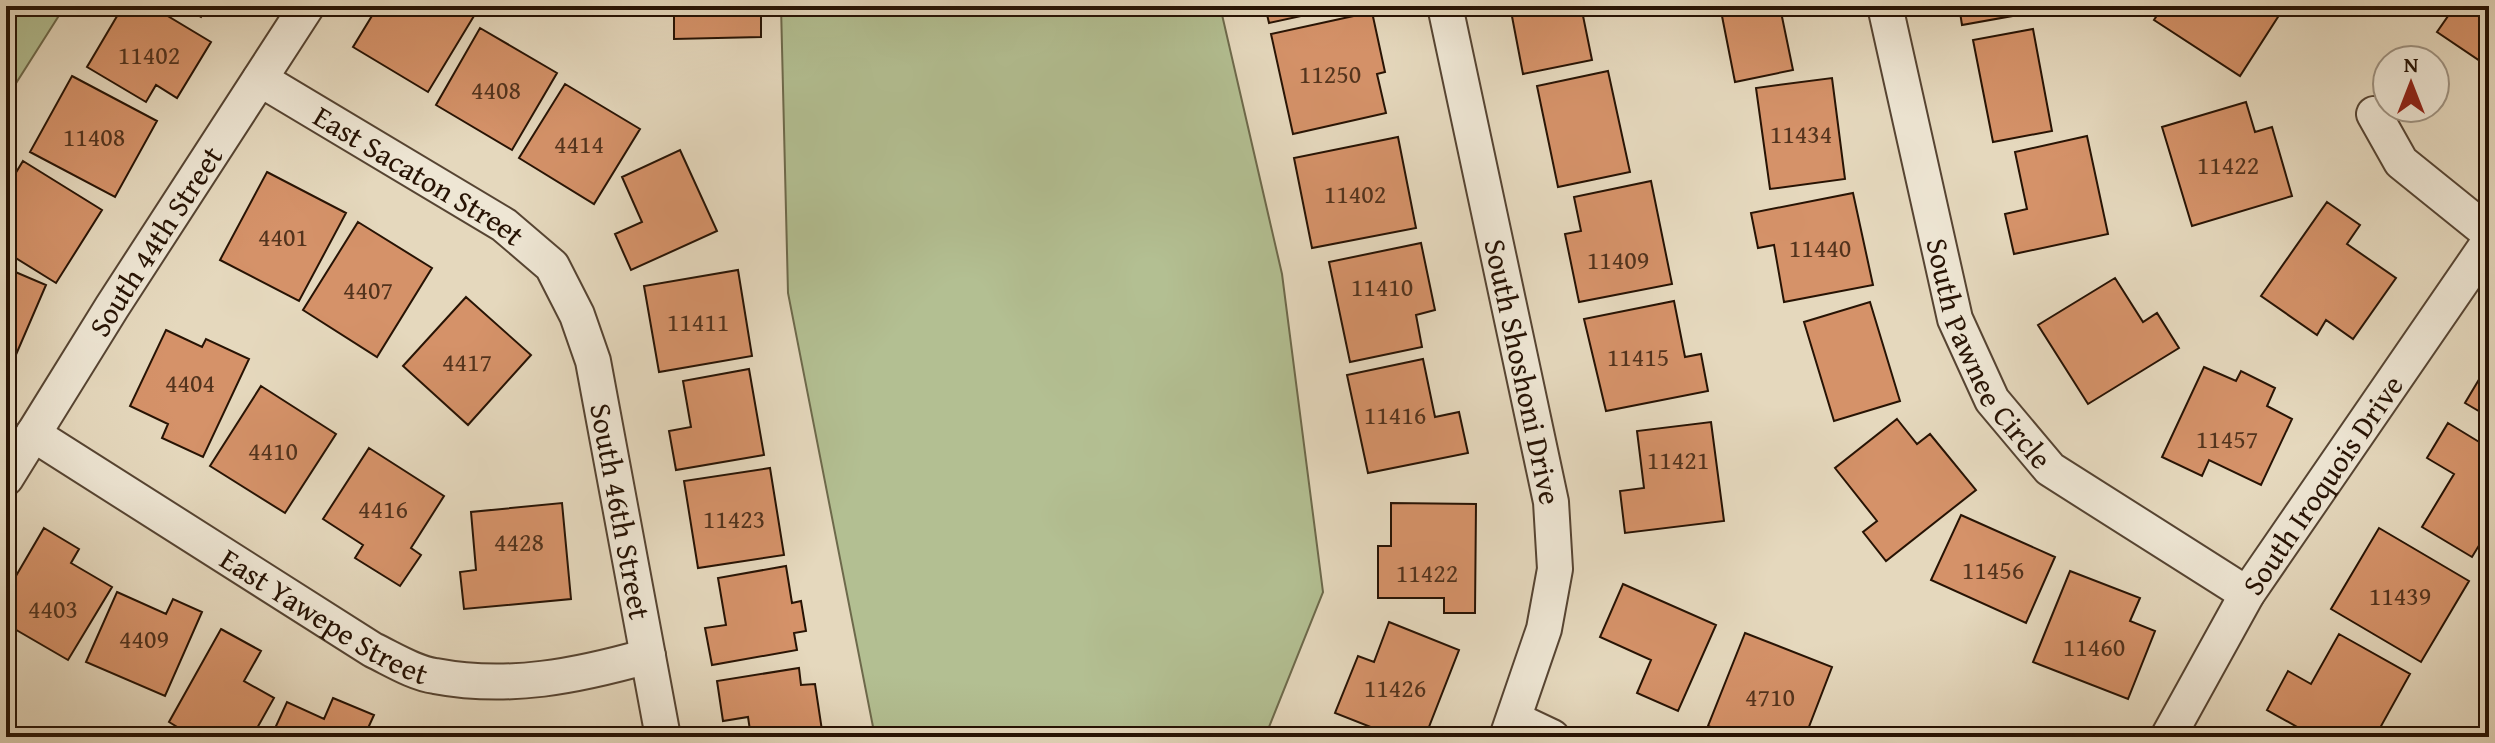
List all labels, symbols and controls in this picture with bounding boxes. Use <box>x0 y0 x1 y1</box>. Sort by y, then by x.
house number: 11402 <box>118 35 180 74</box>
north arrow <box>2371 44 2451 124</box>
text: N <box>2404 48 2419 80</box>
house number: 11250 <box>1299 54 1361 93</box>
house number: 4408 <box>471 70 521 109</box>
street label: East Sacaton Street <box>305 94 535 256</box>
house number: 11434 <box>1770 114 1832 153</box>
house number: 11408 <box>63 117 125 156</box>
house number: 4414 <box>554 124 604 163</box>
street label: South 44th Street <box>77 137 233 345</box>
house number: 11422 <box>2197 145 2259 184</box>
house number: 11402 <box>1324 174 1386 213</box>
house number: 4401 <box>258 217 308 256</box>
house number: 11440 <box>1789 228 1851 267</box>
street label: South Pawnee Circle <box>1916 234 2063 478</box>
street label: South Shoshoni Drive <box>1473 235 1573 509</box>
house number: 11409 <box>1587 240 1649 279</box>
house number: 11410 <box>1351 267 1413 306</box>
house number: 4407 <box>343 270 393 309</box>
house number: 11411 <box>667 302 729 341</box>
house number: 11415 <box>1607 337 1669 376</box>
house number: 4417 <box>442 342 492 381</box>
house number: 4404 <box>165 363 215 402</box>
street label: South Iroquois Drive <box>2231 366 2413 604</box>
house number: 11416 <box>1364 395 1426 434</box>
street label: South 46th Street <box>579 399 663 623</box>
house number: 11457 <box>2196 419 2258 458</box>
house number: 4410 <box>248 431 298 470</box>
house number: 11421 <box>1647 440 1709 479</box>
house number: 4416 <box>358 489 408 528</box>
house number: 11423 <box>703 499 765 538</box>
house number: 4428 <box>494 522 544 561</box>
street label: East Yawepe Street <box>212 537 434 696</box>
house number: 11456 <box>1962 550 2024 589</box>
house number: 11422 <box>1396 553 1458 592</box>
house number: 11439 <box>2369 576 2431 615</box>
house number: 4403 <box>28 589 78 628</box>
house number: 4409 <box>119 619 169 658</box>
house number: 11460 <box>2063 627 2125 666</box>
house number: 11426 <box>1364 668 1426 707</box>
house number: 4710 <box>1745 677 1795 716</box>

